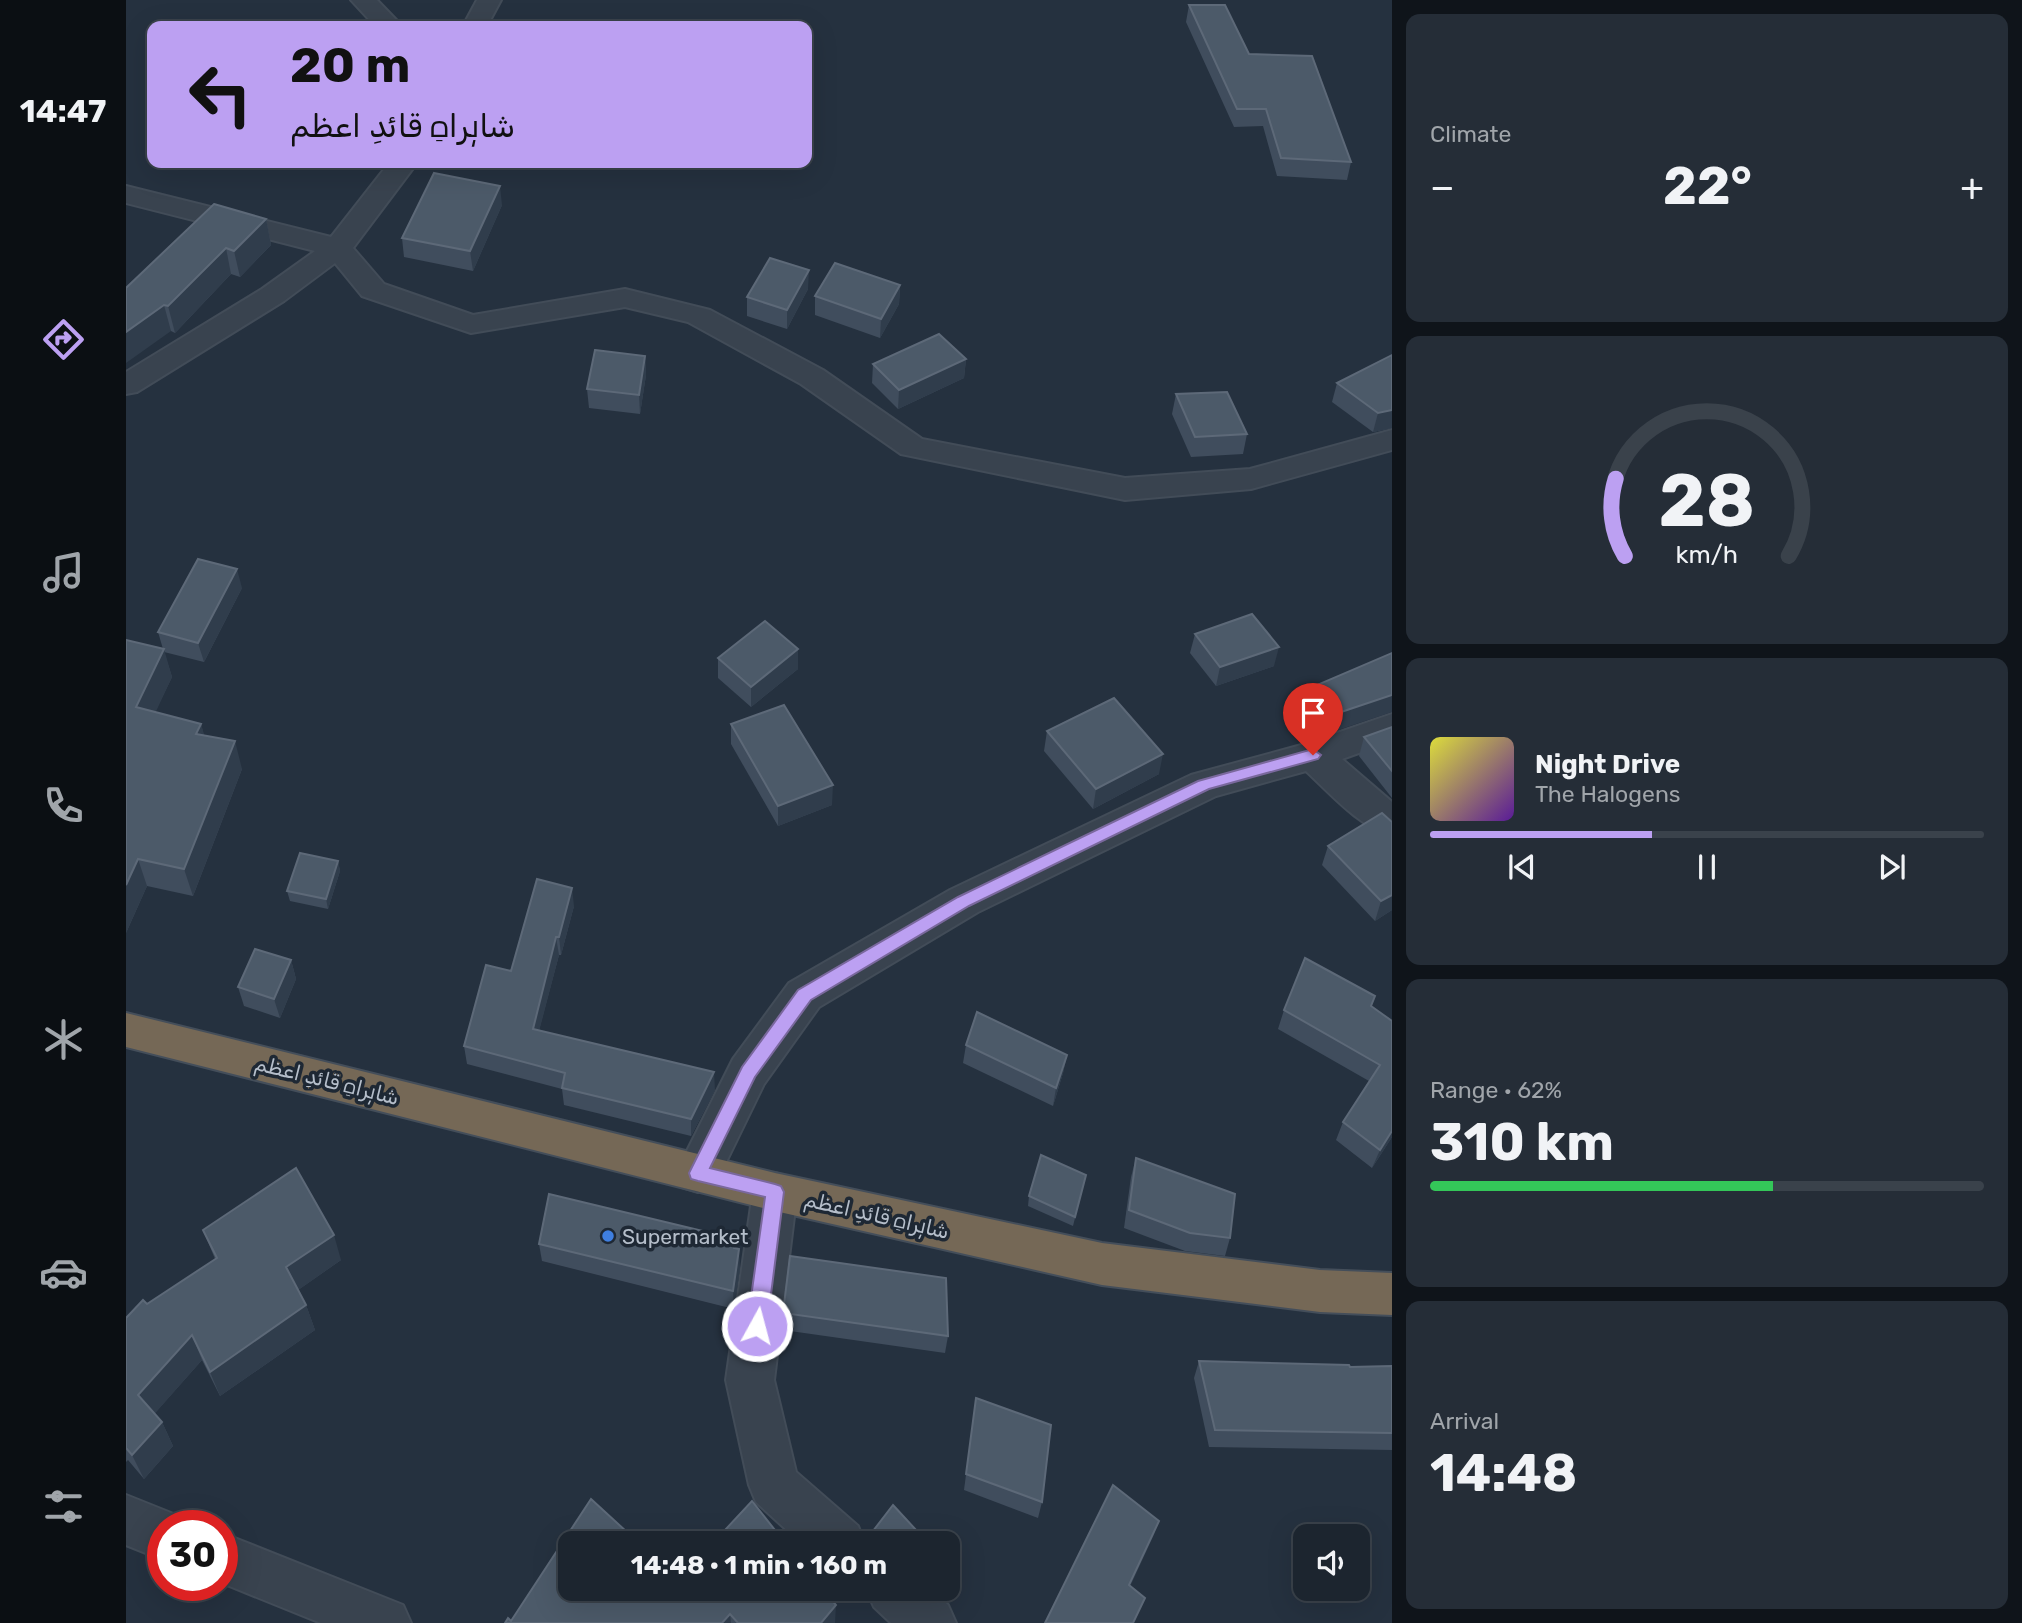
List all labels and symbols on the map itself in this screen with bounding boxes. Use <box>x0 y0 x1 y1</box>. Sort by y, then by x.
pin <box>1283 683 1343 755</box>
street label: شاہراہِ قائدِ اعظم <box>252 1050 402 1112</box>
street label: شاہراہِ قائدِ اعظم <box>802 1186 952 1246</box>
place label: Supermarket <box>622 1224 748 1249</box>
marker: Supermarket <box>600 1228 616 1244</box>
position arrow <box>720 1289 794 1363</box>
speed limit sign: 30 <box>147 1510 238 1601</box>

